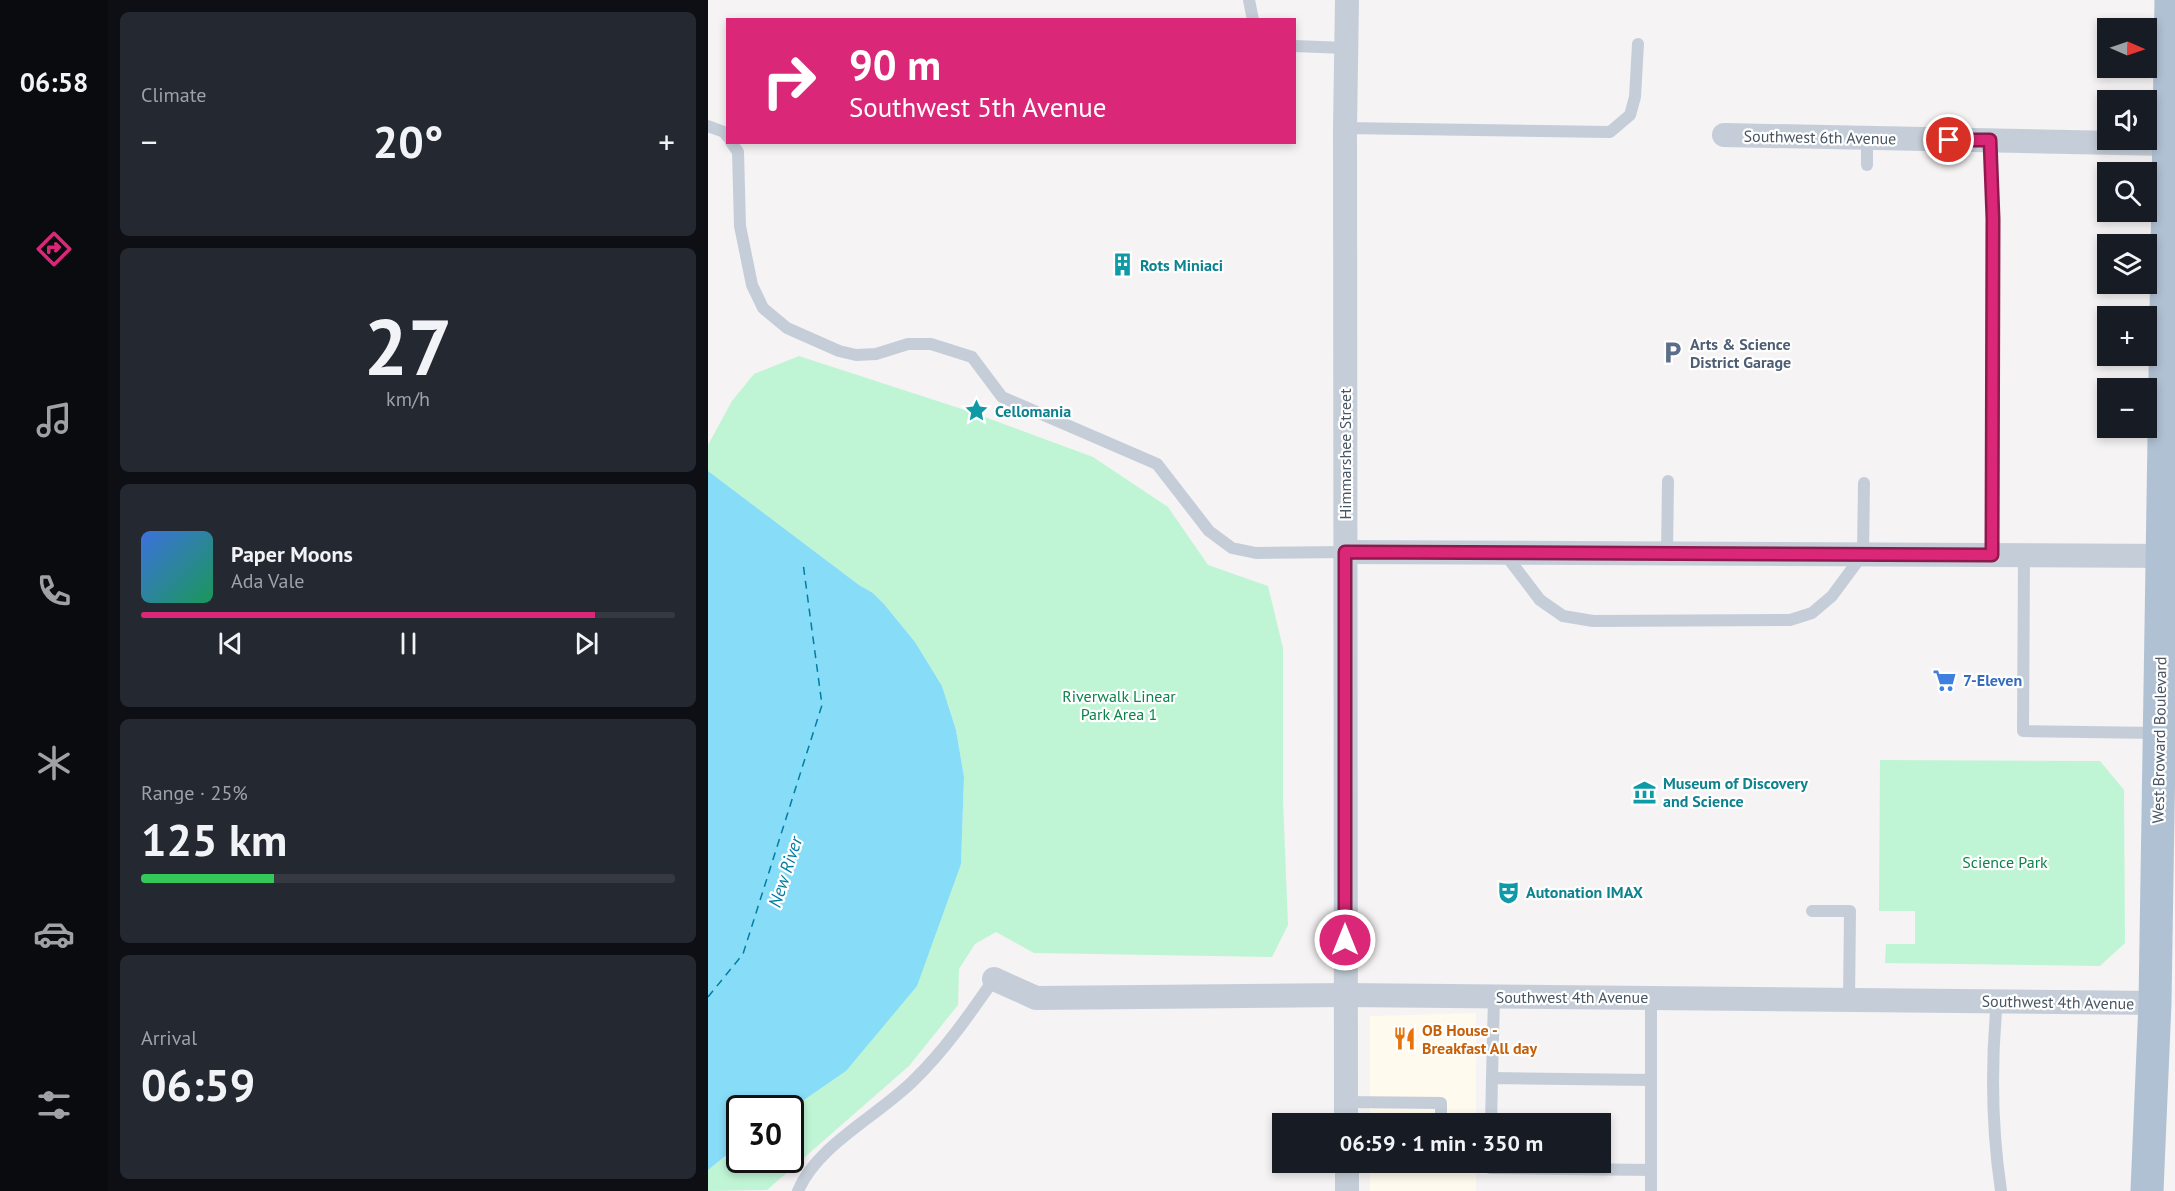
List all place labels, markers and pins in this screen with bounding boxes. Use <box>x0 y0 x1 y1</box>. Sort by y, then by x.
pin <box>1923 114 1974 165</box>
building icon: Rots Miniaci <box>1109 252 1135 278</box>
place label: Rots Miniaci <box>1140 255 1223 275</box>
place label: Arts & Science District Garage <box>1690 334 1791 372</box>
parking icon: Arts & Science District Garage <box>1659 340 1685 366</box>
place icon: Cellomania <box>964 398 990 424</box>
place label: Cellomania <box>995 401 1071 421</box>
supermarket icon: 7-Eleven <box>1932 667 1958 693</box>
place label: 7-Eleven <box>1963 670 2022 690</box>
place label: Museum of Discovery and Science <box>1663 773 1808 811</box>
museum icon: Museum of Discovery and Science <box>1632 779 1658 805</box>
theatre icon: Autonation IMAX <box>1495 879 1521 905</box>
place label: Autonation IMAX <box>1526 882 1643 902</box>
place label: OB House - Breakfast All day <box>1422 1020 1538 1058</box>
restaurant icon: OB House - Breakfast All day <box>1391 1026 1417 1052</box>

